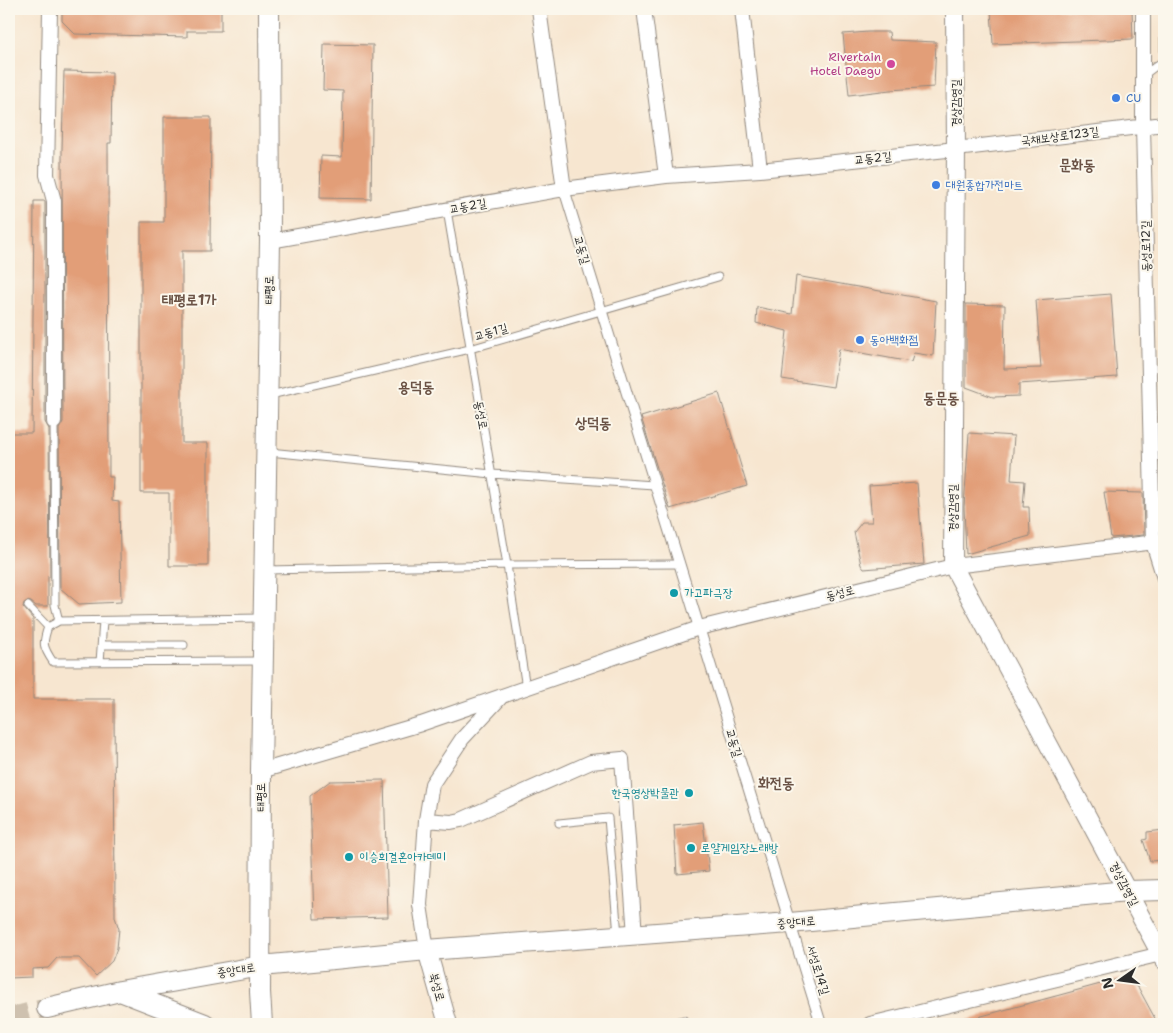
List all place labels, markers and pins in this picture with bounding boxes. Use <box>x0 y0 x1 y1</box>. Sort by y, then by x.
place label: Rivertain Hotel Daegu <box>810 49 881 79</box>
marker: Rivertain Hotel Daegu <box>885 58 897 70</box>
place label: CU <box>1126 90 1141 106</box>
marker: CU <box>1110 92 1122 104</box>
place label: 대원종합가전마트 <box>946 177 1023 193</box>
marker: 대원종합가전마트 <box>930 179 942 191</box>
place label: 동아백화점 <box>870 332 918 348</box>
marker: 동아백화점 <box>854 334 866 346</box>
place label: 가고파극장 <box>684 585 733 601</box>
marker: 가고파극장 <box>668 587 680 599</box>
place label: 한국영상박물관 <box>611 785 679 801</box>
marker: 한국영상박물관 <box>683 787 695 799</box>
place label: 로얄게임장노래방 <box>701 840 779 856</box>
marker: 로얄게임장노래방 <box>685 842 697 854</box>
place label: 이승희결혼아카데미 <box>359 849 446 865</box>
marker: 이승희결혼아카데미 <box>343 851 355 863</box>

